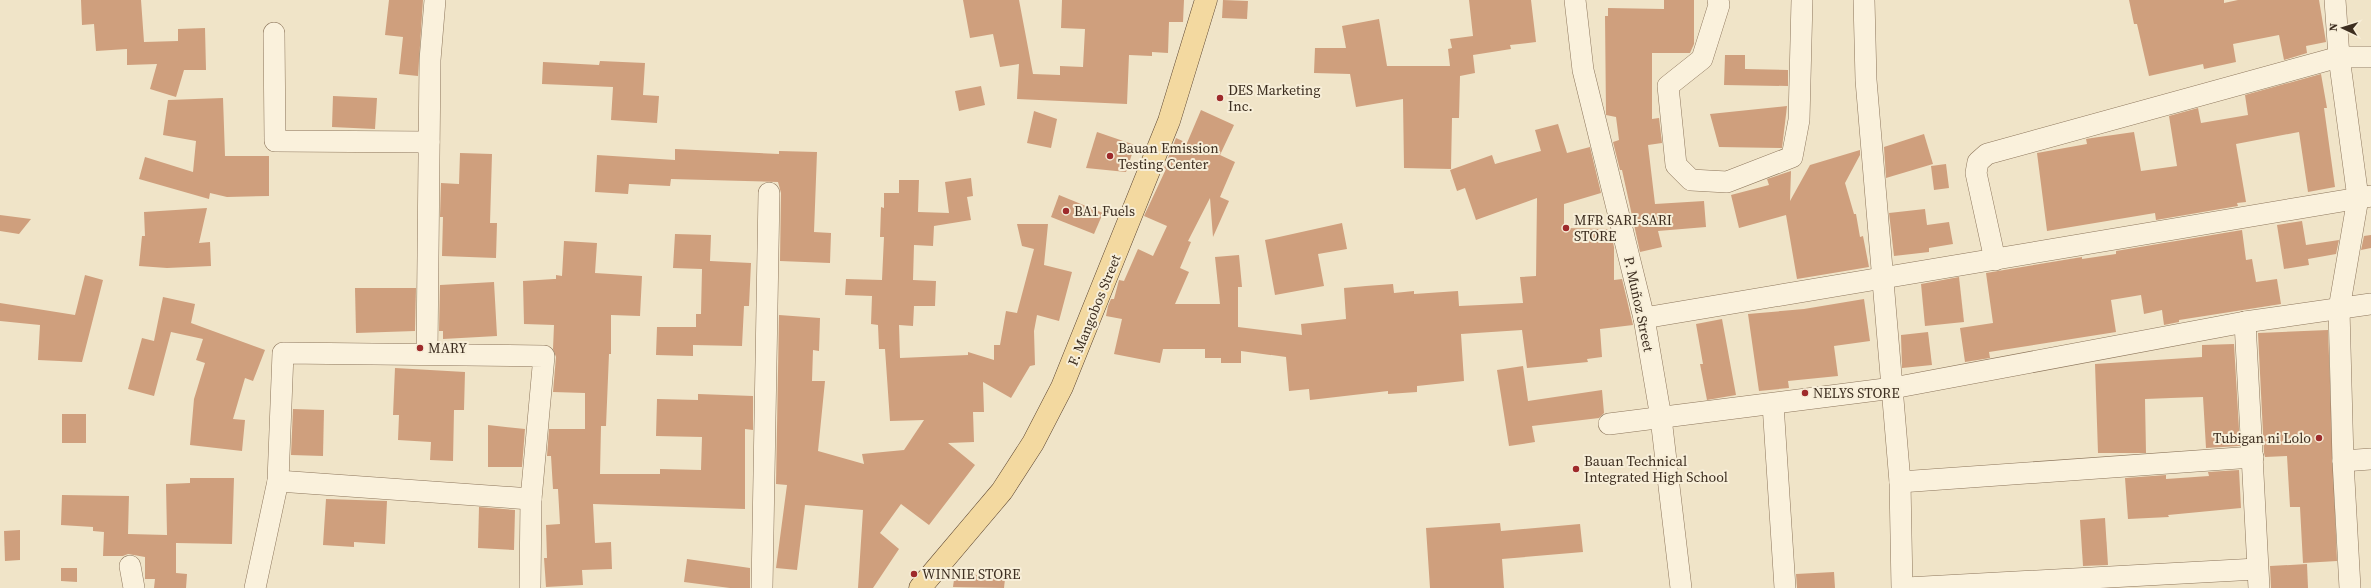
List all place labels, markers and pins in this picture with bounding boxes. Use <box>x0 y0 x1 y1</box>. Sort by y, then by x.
place label: DES Marketing Inc. <box>1228 80 1321 116</box>
marker: DES Marketing Inc. <box>1215 93 1225 103</box>
place label: Bauan Emission Testing Center <box>1118 138 1219 174</box>
marker: Bauan Emission Testing Center <box>1105 151 1115 161</box>
place label: BA1 Fuels <box>1074 201 1135 221</box>
marker: BA1 Fuels <box>1061 206 1071 216</box>
place label: MFR SARI-SARI STORE <box>1574 210 1672 246</box>
marker: MFR SARI-SARI STORE <box>1561 223 1571 233</box>
place label: MARY <box>428 338 467 358</box>
marker: MARY <box>415 343 425 353</box>
place label: NELYS STORE <box>1813 383 1900 403</box>
marker: NELYS STORE <box>1800 388 1810 398</box>
place label: Tubigan ni Lolo <box>2213 428 2311 448</box>
marker: Tubigan ni Lolo <box>2314 433 2324 443</box>
place label: Bauan Technical Integrated High School <box>1584 451 1728 487</box>
marker: Bauan Technical Integrated High School <box>1571 464 1581 474</box>
place label: WINNIE STORE <box>922 564 1020 584</box>
marker: WINNIE STORE <box>909 569 919 579</box>

